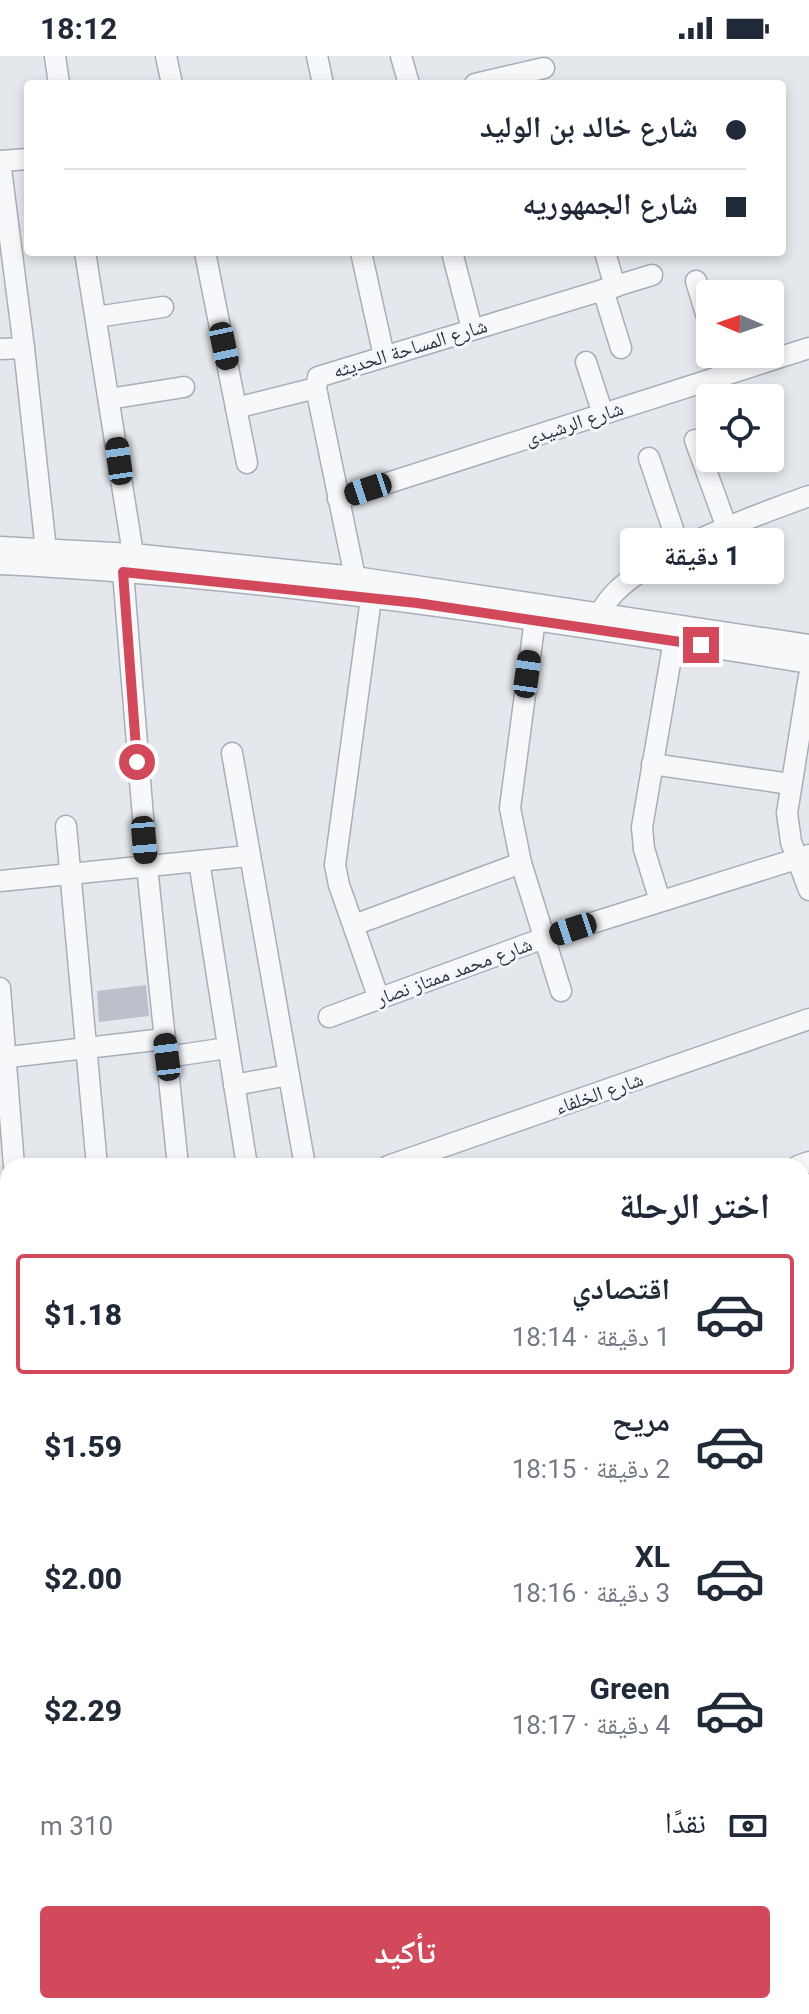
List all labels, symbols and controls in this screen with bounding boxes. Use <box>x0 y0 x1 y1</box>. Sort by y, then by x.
text: 18:12 <box>40 11 117 46</box>
text: شارع خالد بن الوليد <box>480 109 698 144</box>
text: شارع الجمهوريه <box>522 186 698 221</box>
north arrow <box>696 280 784 368</box>
map controls <box>696 280 784 472</box>
street label: شارع المساحة الحديثه <box>330 313 490 384</box>
car <box>207 320 241 372</box>
button: locate <box>696 384 784 472</box>
street label: شارع الرشيدى <box>522 396 627 451</box>
car <box>104 436 134 486</box>
car <box>341 470 395 508</box>
callout: 1 دقيقة <box>619 529 783 585</box>
text: 1 دقيقة <box>664 541 740 571</box>
route end <box>683 627 719 663</box>
car <box>512 649 542 699</box>
route start <box>119 744 155 780</box>
car <box>130 815 158 865</box>
car <box>546 910 600 948</box>
street label: شارع محمد ممتاز نصار <box>372 932 536 1012</box>
car <box>152 1032 182 1082</box>
street label: شارع الخلفاء <box>552 1067 647 1120</box>
text: اختر الرحلة <box>619 1185 770 1227</box>
text: اقتصادي <box>572 1271 670 1306</box>
icon: car <box>694 1278 766 1350</box>
text: $1.18 <box>44 1297 122 1332</box>
text: 1 دقيقة · 18:14 <box>512 1322 670 1352</box>
text: مريح <box>612 1403 670 1438</box>
icon: car <box>694 1410 766 1482</box>
text: $1.59 <box>44 1429 122 1464</box>
text: 2 دقيقة · 18:15 <box>512 1454 670 1484</box>
text: XL <box>635 1539 670 1574</box>
icon: car <box>694 1542 766 1614</box>
text: $2.00 <box>44 1561 122 1596</box>
text: 3 دقيقة · 18:16 <box>512 1578 670 1608</box>
text: Green <box>590 1671 670 1706</box>
icon: car <box>694 1674 766 1746</box>
text: $2.29 <box>44 1693 122 1728</box>
text: 4 دقيقة · 18:17 <box>512 1710 670 1740</box>
icon: cash <box>726 1804 770 1848</box>
text: نقدًا <box>665 1805 706 1840</box>
text: 310 m <box>40 1811 113 1841</box>
button: تأكيد <box>40 1906 770 1998</box>

